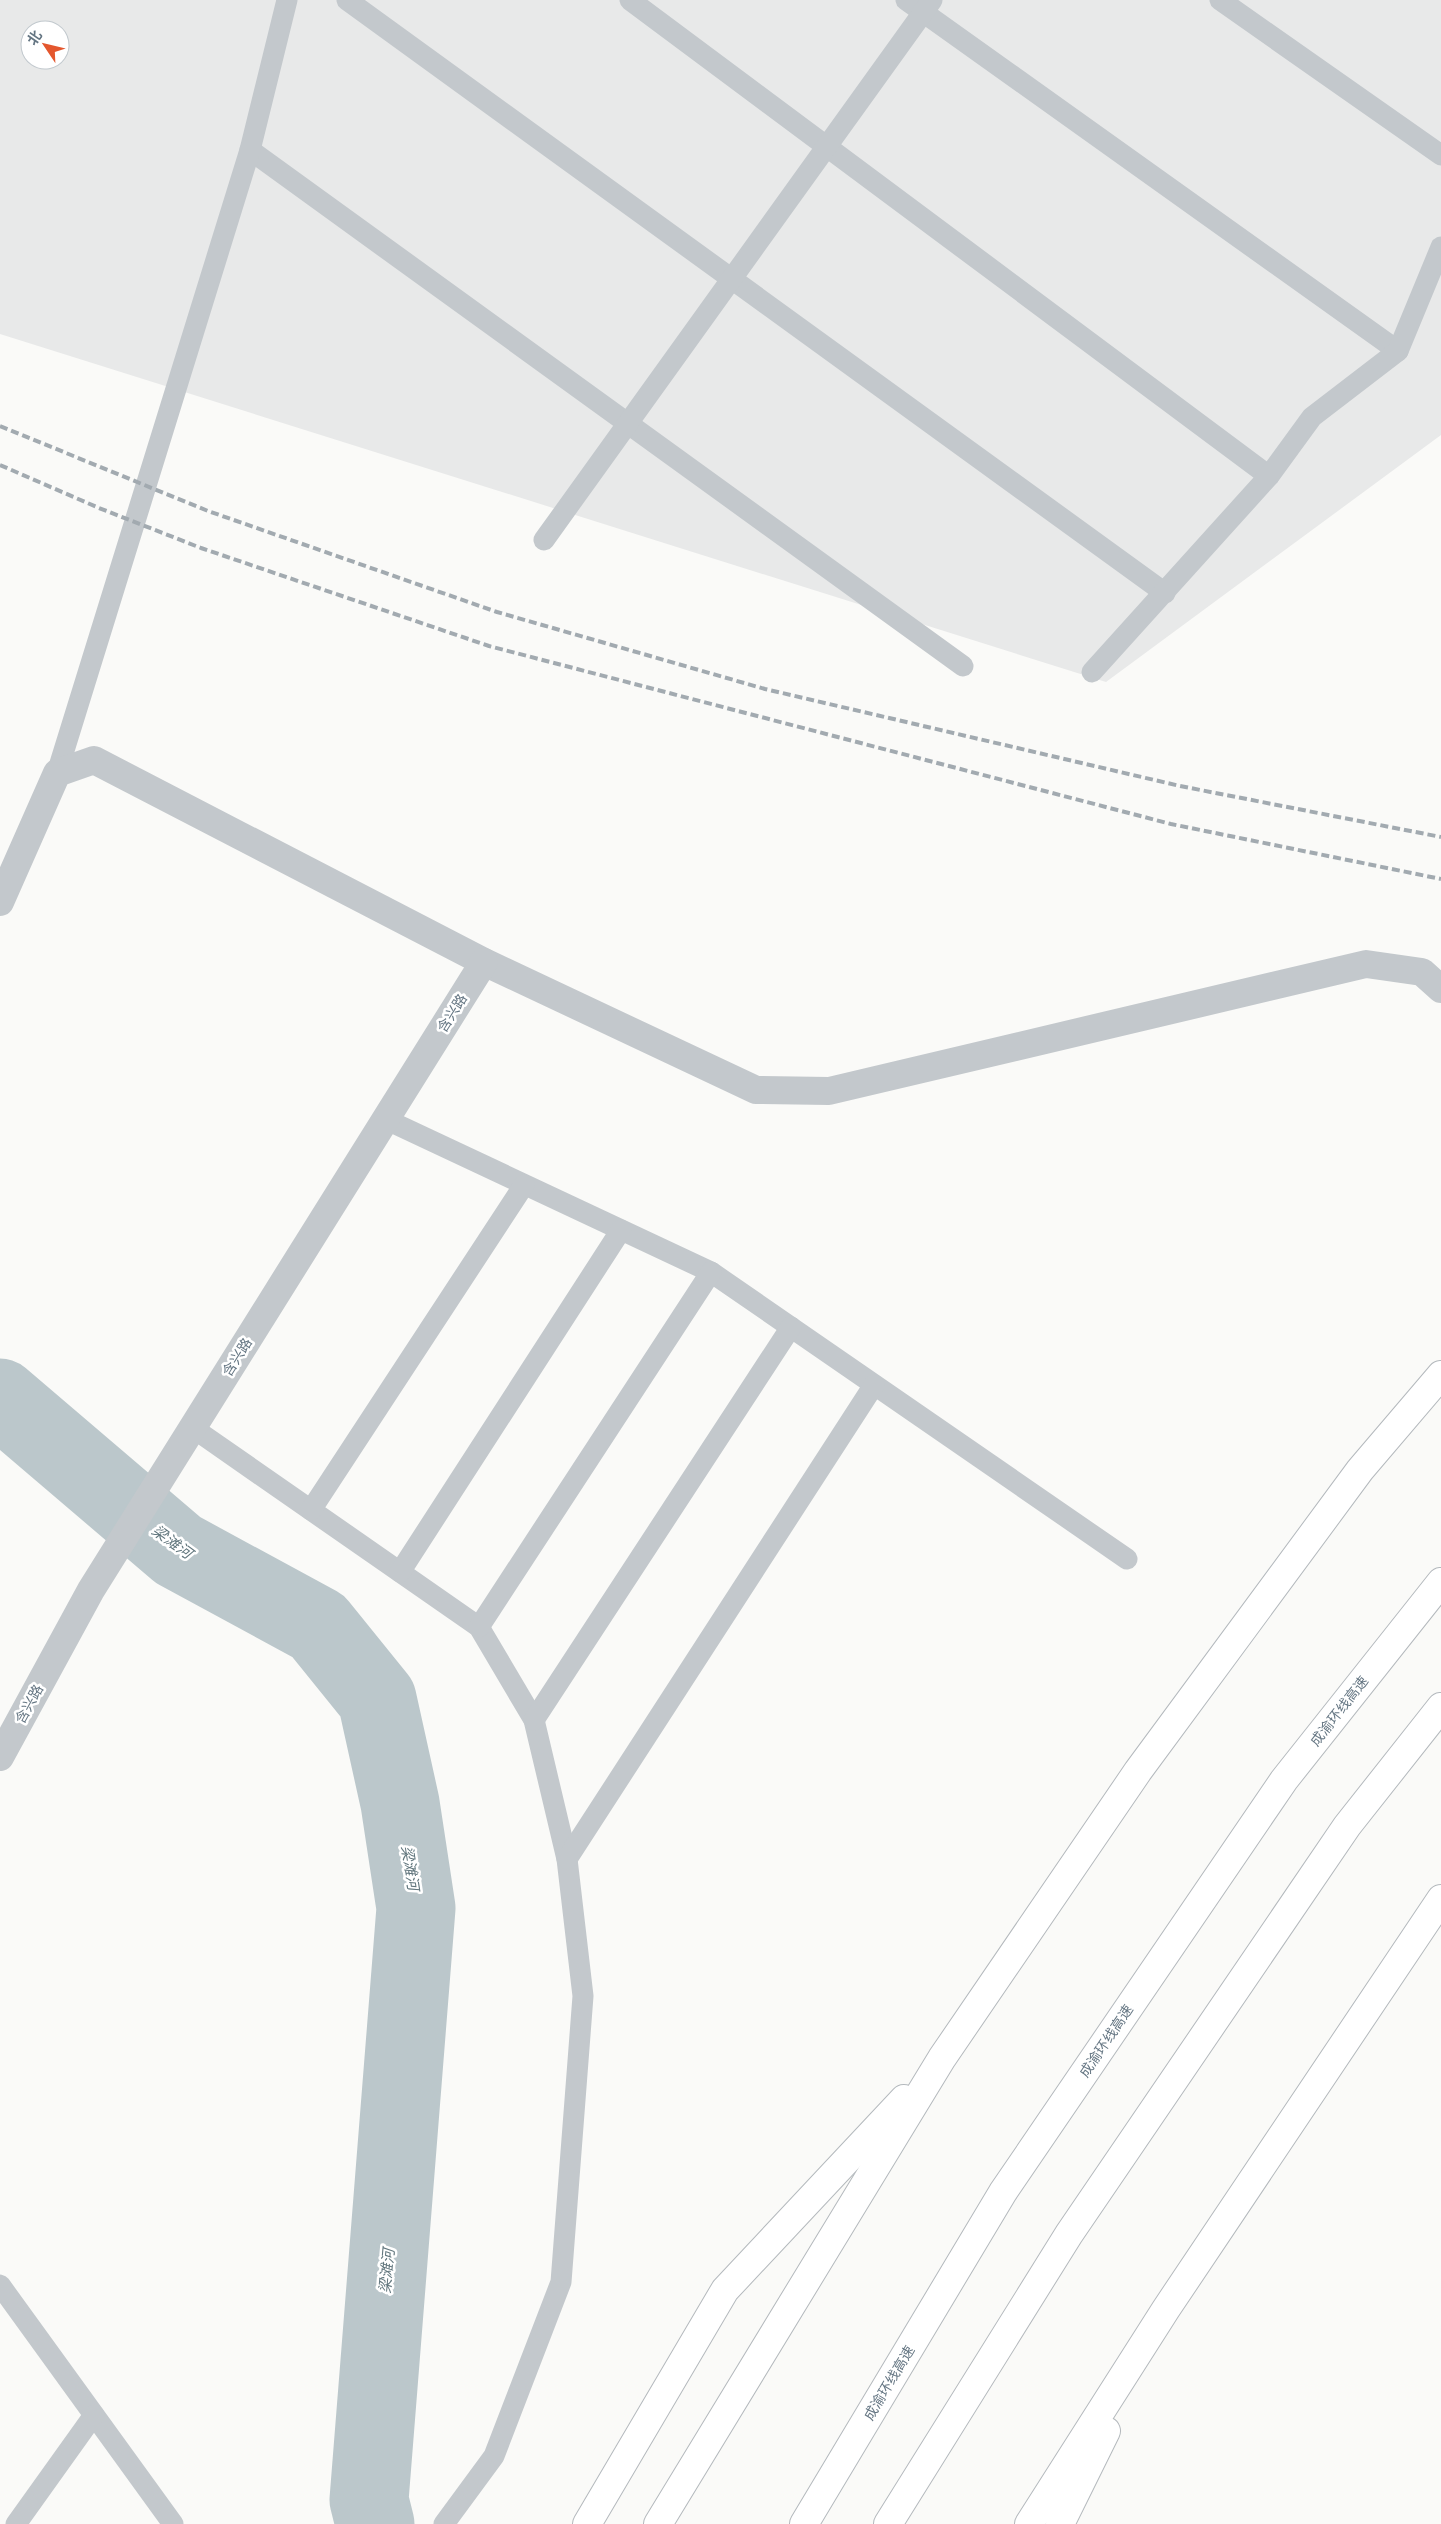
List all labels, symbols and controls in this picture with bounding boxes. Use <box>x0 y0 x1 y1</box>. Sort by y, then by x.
north arrow <box>20 20 70 70</box>
text: 北 <box>23 27 45 48</box>
street label: 含兴路 <box>433 990 470 1035</box>
street label: 含兴路 <box>218 1334 255 1379</box>
water label: 梁滩河 <box>149 1521 199 1563</box>
street label: 成渝环线高速 <box>1306 1672 1371 1749</box>
street label: 含兴路 <box>11 1681 46 1726</box>
water label: 梁滩河 <box>399 1844 424 1894</box>
street label: 成渝环线高速 <box>1075 2001 1136 2080</box>
water label: 梁滩河 <box>375 2245 397 2294</box>
street label: 成渝环线高速 <box>860 2342 917 2423</box>

